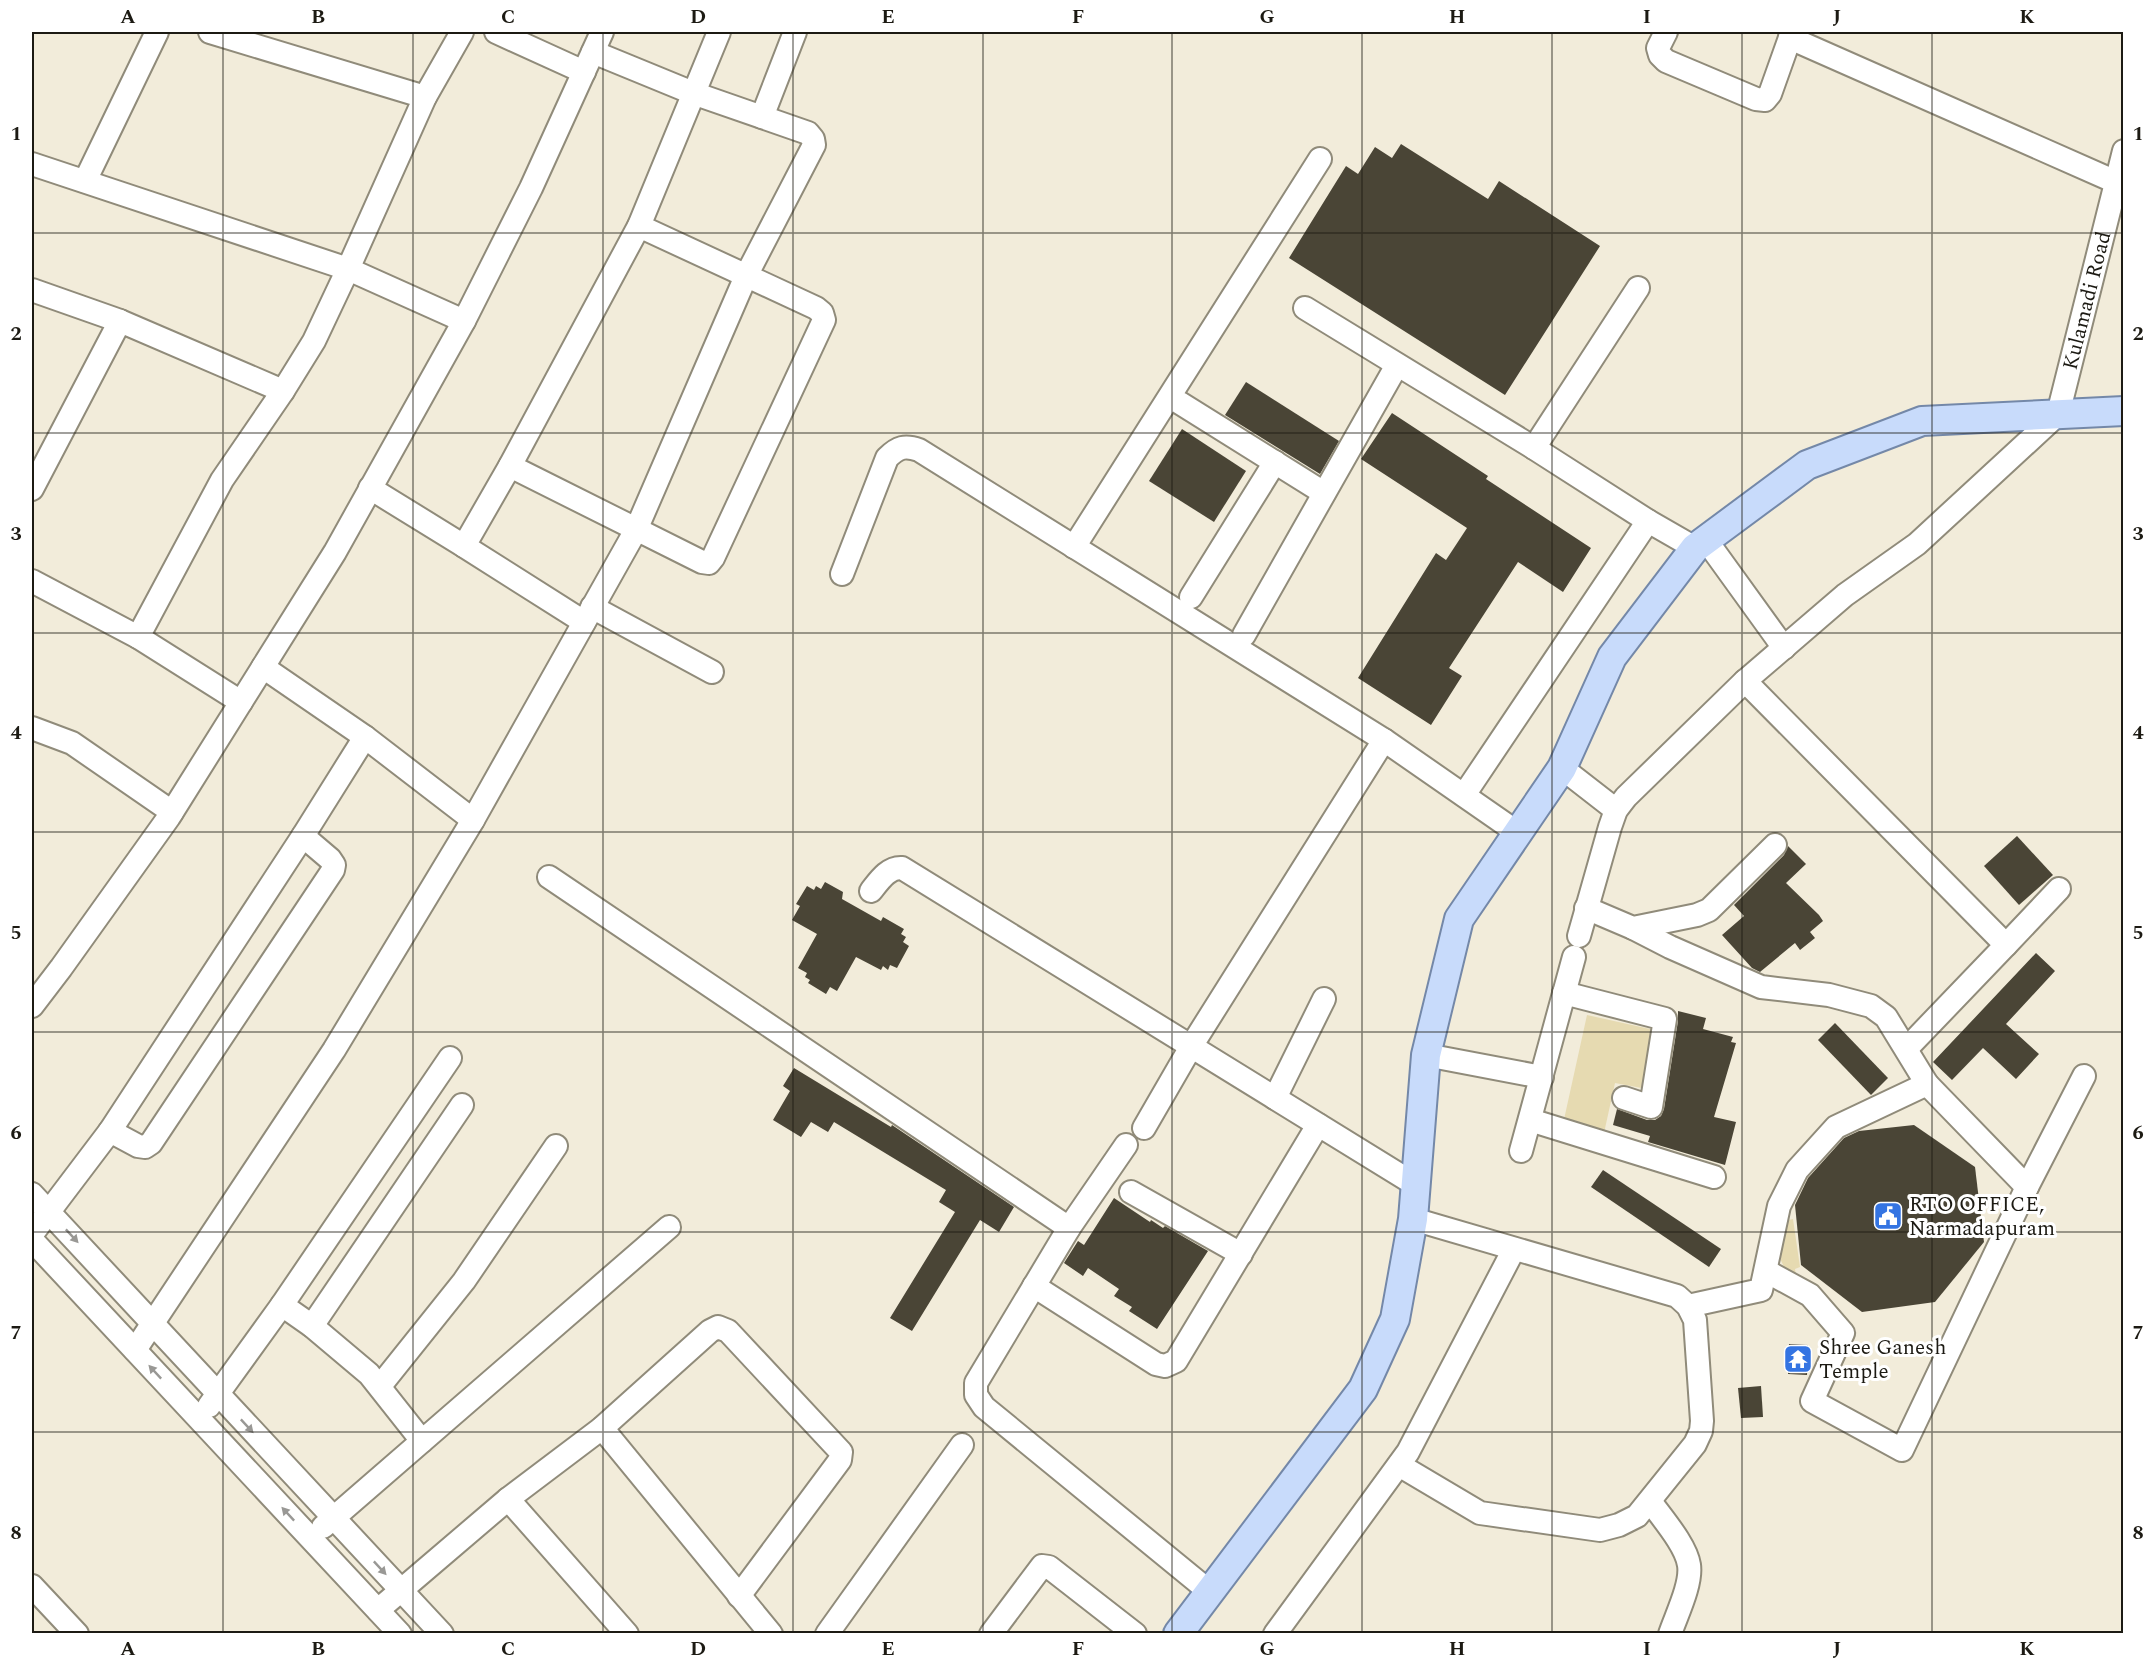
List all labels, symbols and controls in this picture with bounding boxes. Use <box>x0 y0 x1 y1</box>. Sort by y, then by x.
text: A <box>120 2 136 32</box>
text: B <box>311 2 325 32</box>
text: C <box>501 2 515 32</box>
text: D <box>690 2 706 32</box>
text: E <box>881 2 895 32</box>
text: F <box>1072 2 1084 32</box>
text: G <box>1259 2 1275 32</box>
text: H <box>1449 2 1465 32</box>
text: I <box>1643 2 1651 32</box>
text: J <box>1833 2 1841 32</box>
text: K <box>2019 2 2035 32</box>
text: 1 <box>10 119 22 149</box>
text: 1 <box>2132 119 2144 149</box>
street label: Kulamadi Road <box>2055 228 2120 373</box>
text: 2 <box>10 319 22 349</box>
text: 2 <box>2132 319 2144 349</box>
text: 3 <box>10 519 22 549</box>
text: 3 <box>2132 519 2144 549</box>
text: 4 <box>10 718 22 748</box>
text: 4 <box>2132 718 2144 748</box>
text: 5 <box>10 918 22 948</box>
text: 5 <box>2132 918 2144 948</box>
text: 6 <box>10 1118 22 1148</box>
text: 6 <box>2132 1118 2144 1148</box>
place label: RTO OFFICE, Narmadapuram <box>1909 1189 2055 1245</box>
public building icon: RTO OFFICE, Narmadapuram <box>1872 1200 1904 1232</box>
one-way arrow <box>65 1228 78 1243</box>
text: 7 <box>10 1318 22 1348</box>
text: 7 <box>2132 1318 2144 1348</box>
place label: Shree Ganesh Temple <box>1819 1332 1946 1388</box>
temple icon: Shree Ganesh Temple <box>1782 1343 1814 1375</box>
one-way arrow <box>148 1364 162 1379</box>
one-way arrow <box>240 1418 254 1433</box>
one-way arrow <box>281 1507 295 1522</box>
text: 8 <box>10 1518 22 1548</box>
text: 8 <box>2132 1518 2144 1548</box>
one-way arrow <box>373 1561 387 1575</box>
text: A <box>120 1634 136 1664</box>
text: B <box>311 1634 325 1664</box>
text: C <box>501 1634 515 1664</box>
text: D <box>690 1634 706 1664</box>
text: E <box>881 1634 895 1664</box>
text: F <box>1072 1634 1084 1664</box>
text: G <box>1259 1634 1275 1664</box>
text: H <box>1449 1634 1465 1664</box>
text: I <box>1643 1634 1651 1664</box>
text: J <box>1833 1634 1841 1664</box>
text: K <box>2019 1634 2035 1664</box>

